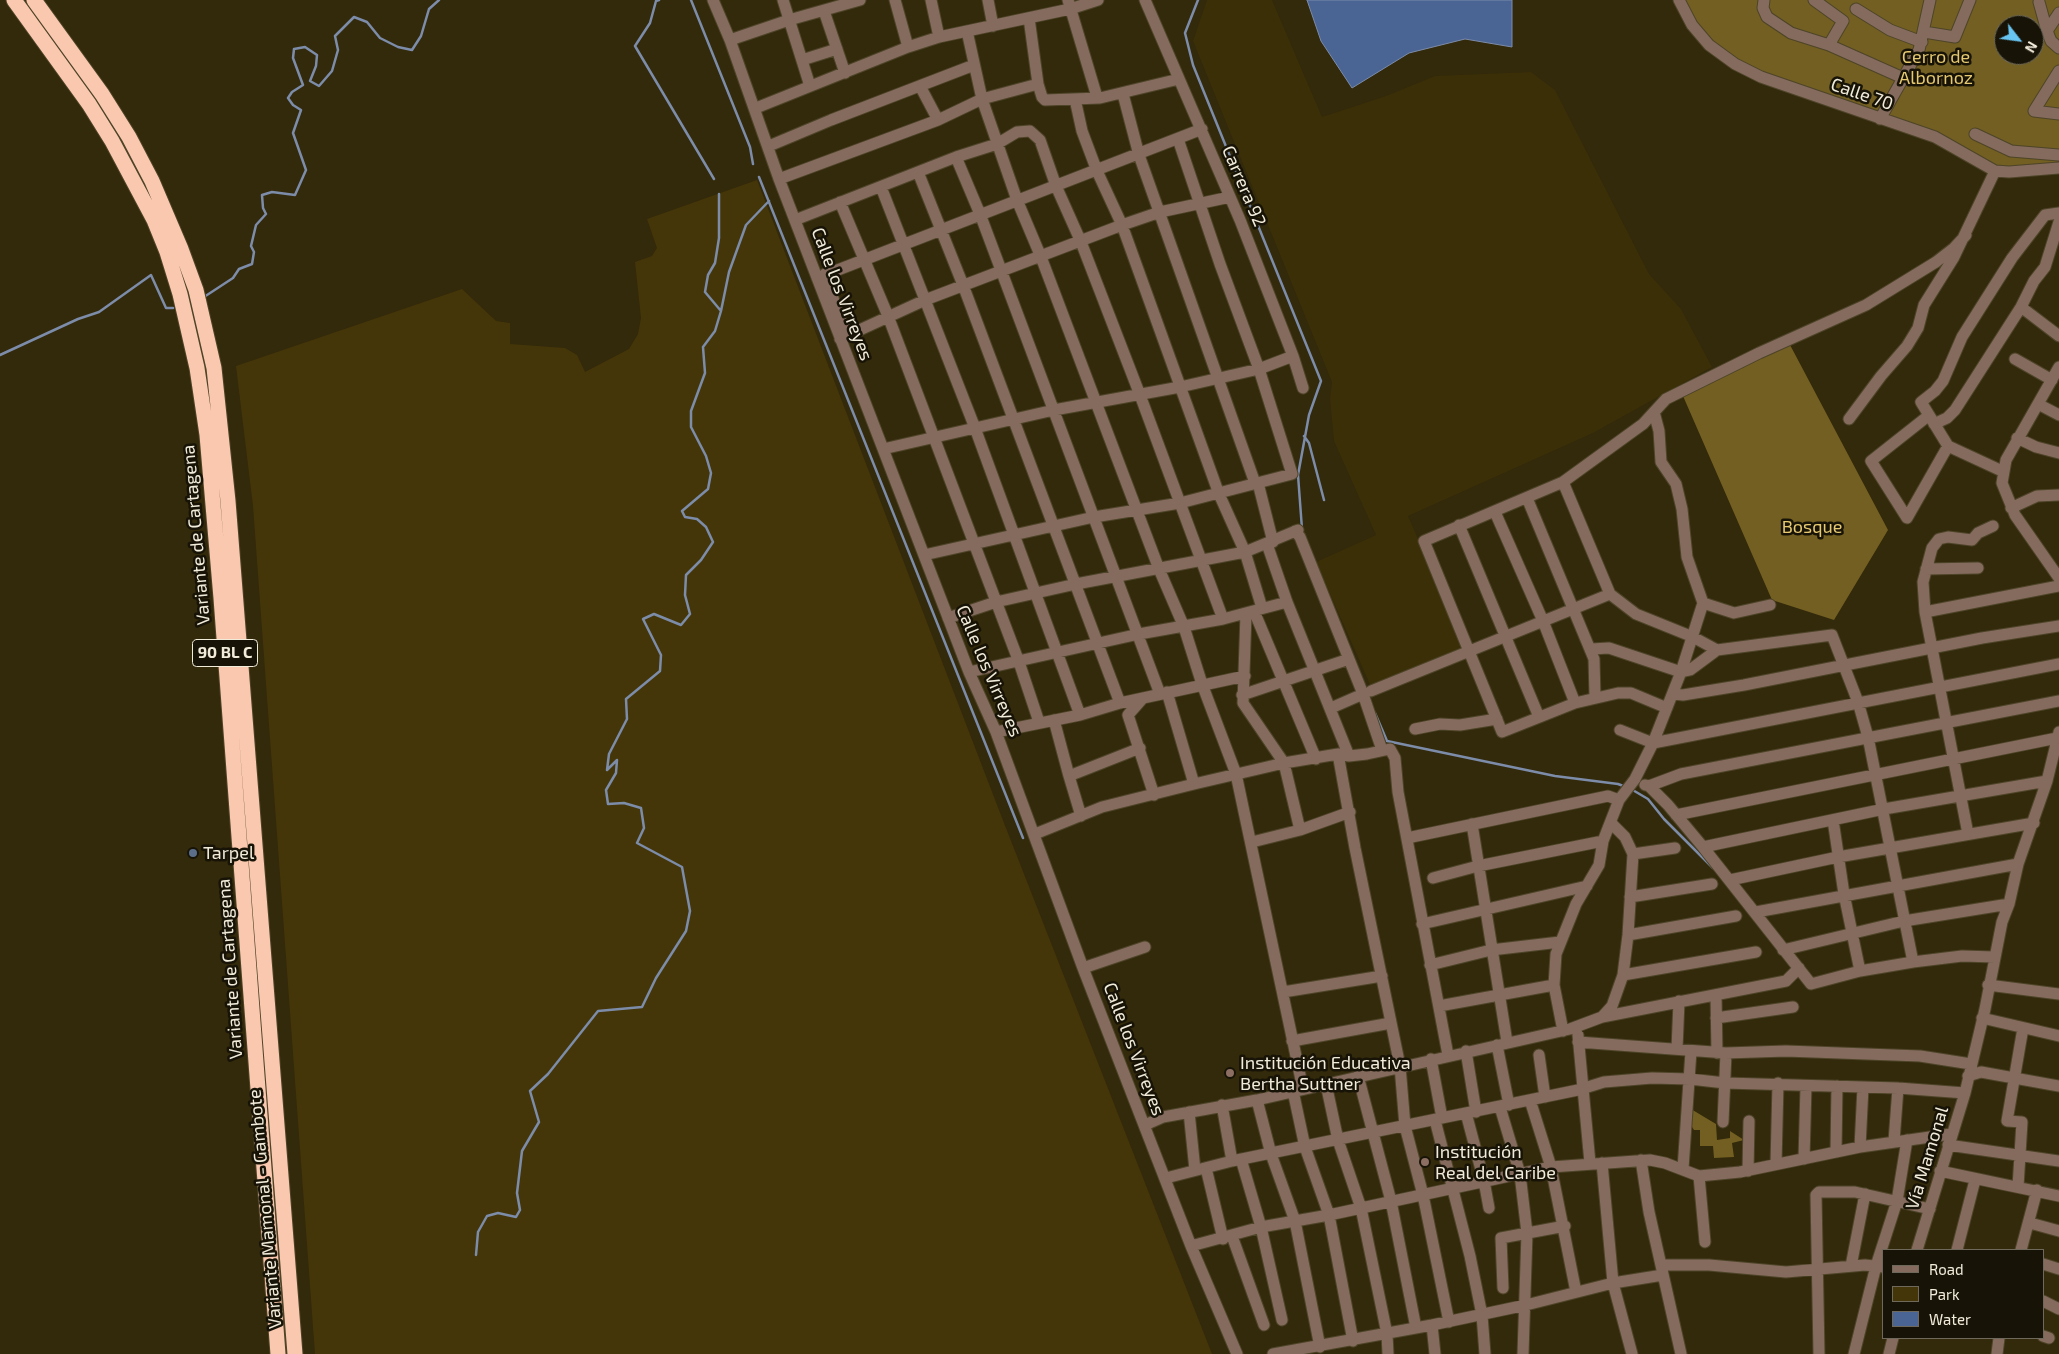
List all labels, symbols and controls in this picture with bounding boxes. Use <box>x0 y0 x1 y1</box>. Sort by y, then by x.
north arrow <box>1994 15 2044 65</box>
text: N <box>2022 39 2041 56</box>
park label: Cerro de Albornoz <box>1899 46 1973 88</box>
street label: Calle 70 <box>1828 73 1896 115</box>
street label: Carrera 92 <box>1217 142 1271 230</box>
street label: Calle los Virreyes <box>807 224 877 364</box>
street label: Variante de Cartagena <box>177 444 215 626</box>
park label: Bosque <box>1782 516 1842 538</box>
street label: Calle los Virreyes <box>952 602 1026 740</box>
road number: 90 BL C <box>192 640 258 666</box>
place label: Tarpel <box>203 842 254 864</box>
marker: Tarpel <box>187 847 199 859</box>
street label: Variante de Cartagena <box>213 878 247 1060</box>
street label: Calle los Virreyes <box>1099 979 1169 1119</box>
place label: Institución Educativa Bertha Suttner <box>1240 1052 1411 1094</box>
marker: Institución Educativa Bertha Suttner <box>1224 1067 1236 1079</box>
street label: Variante Mamonal - Gambote <box>244 1088 286 1330</box>
street label: Vía Mamonal <box>1901 1104 1953 1212</box>
place label: Institución Real del Caribe <box>1435 1141 1556 1184</box>
marker: Institución Real del Caribe <box>1419 1156 1431 1168</box>
legend <box>1882 1249 2044 1339</box>
text: Road <box>1929 1260 1964 1278</box>
text: Park <box>1929 1285 1960 1303</box>
text: Water <box>1929 1310 1971 1328</box>

